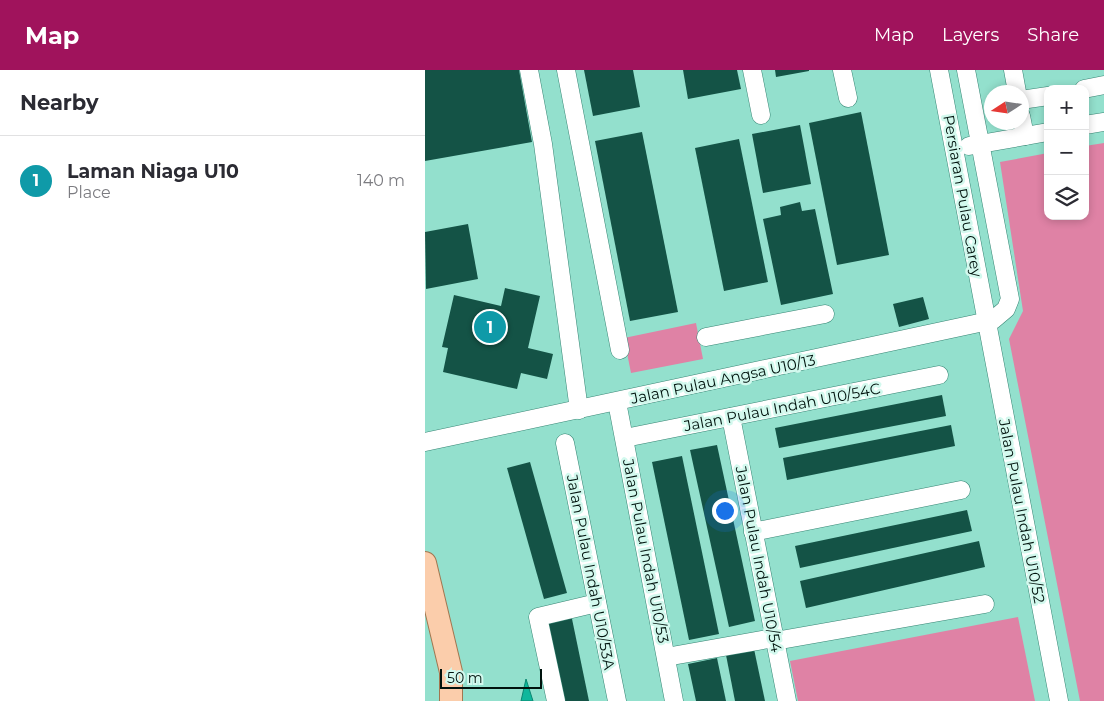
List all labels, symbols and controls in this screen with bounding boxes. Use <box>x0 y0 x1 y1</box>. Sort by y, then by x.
text: Map <box>25 21 79 50</box>
text: Map <box>874 24 914 46</box>
text: Layers <box>942 24 999 46</box>
text: Share <box>1027 24 1079 46</box>
north arrow <box>984 85 1029 130</box>
map controls <box>1044 85 1089 220</box>
button: + <box>1044 85 1089 130</box>
text: Nearby <box>20 90 99 115</box>
street label: Persiaran Pulau Carey <box>939 114 987 279</box>
button: − <box>1044 130 1089 175</box>
text: Laman Niaga U10 <box>67 160 239 183</box>
text: 1 <box>33 171 39 190</box>
text: 140 m <box>357 171 405 190</box>
button: layers <box>1044 175 1089 220</box>
text: Place <box>67 183 111 202</box>
pin: 1 <box>474 308 506 346</box>
street label: Jalan Pulau Angsa U10/13 <box>628 350 817 408</box>
street label: Jalan Pulau Indah U10/54C <box>681 379 882 436</box>
street label: Jalan Pulau Indah U10/52 <box>995 416 1049 605</box>
street label: Jalan Pulau Indah U10/53 <box>619 456 673 645</box>
street label: Jalan Pulau Indah U10/54 <box>731 463 786 654</box>
street label: Jalan Pulau Indah U10/53A <box>563 472 619 671</box>
your location <box>712 498 738 524</box>
scale bar <box>440 666 543 689</box>
text: 50 m <box>447 669 483 687</box>

